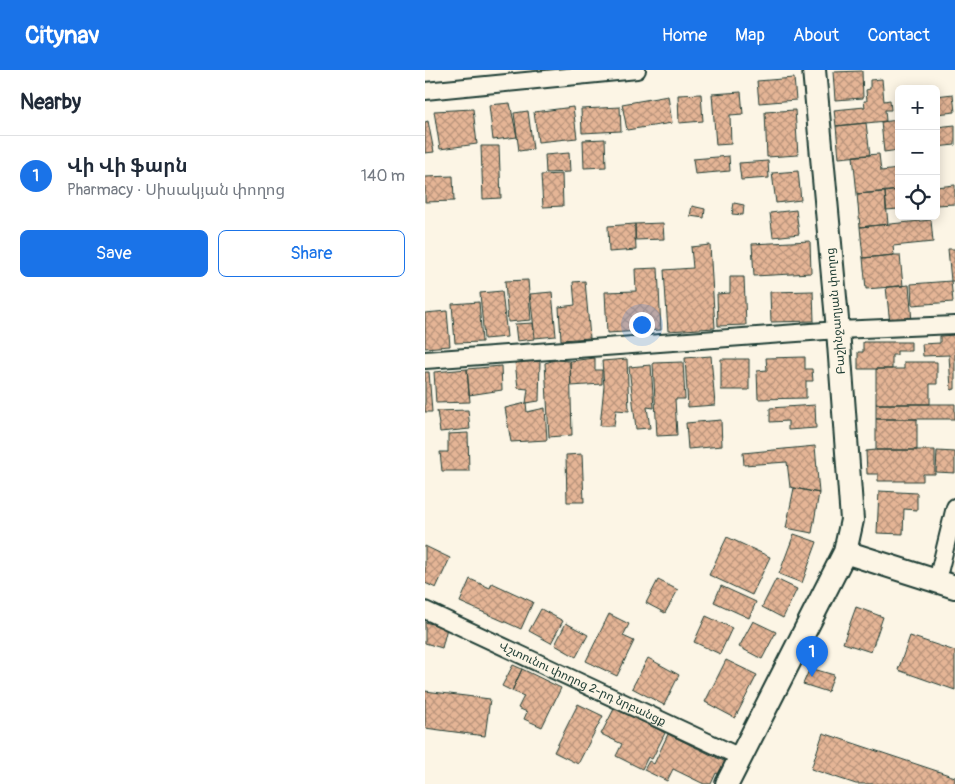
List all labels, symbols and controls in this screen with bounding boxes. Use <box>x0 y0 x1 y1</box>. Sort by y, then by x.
text: Citynav <box>25 21 100 50</box>
text: Home <box>662 24 707 47</box>
text: Map <box>735 24 765 47</box>
text: About <box>793 24 839 47</box>
text: Contact <box>867 24 930 47</box>
map controls <box>895 85 940 220</box>
button: + <box>895 85 940 130</box>
text: Nearby <box>20 89 81 116</box>
button: − <box>895 130 940 175</box>
text: Վի Վի ֆարն <box>67 154 188 178</box>
text: 1 <box>33 166 39 186</box>
text: 140 m <box>361 166 405 186</box>
button: locate <box>895 175 940 220</box>
text: Pharmacy · Սիսակյան փողոց <box>67 180 285 200</box>
button: Save <box>20 230 208 277</box>
button: Share <box>218 230 405 277</box>
street label: Բաշինջաղյան փողոց <box>823 247 849 375</box>
your location <box>629 312 655 338</box>
pin: 1 <box>796 636 828 677</box>
street label: Վշտունու փողոց 2-րդ նրբանցք <box>497 638 669 729</box>

